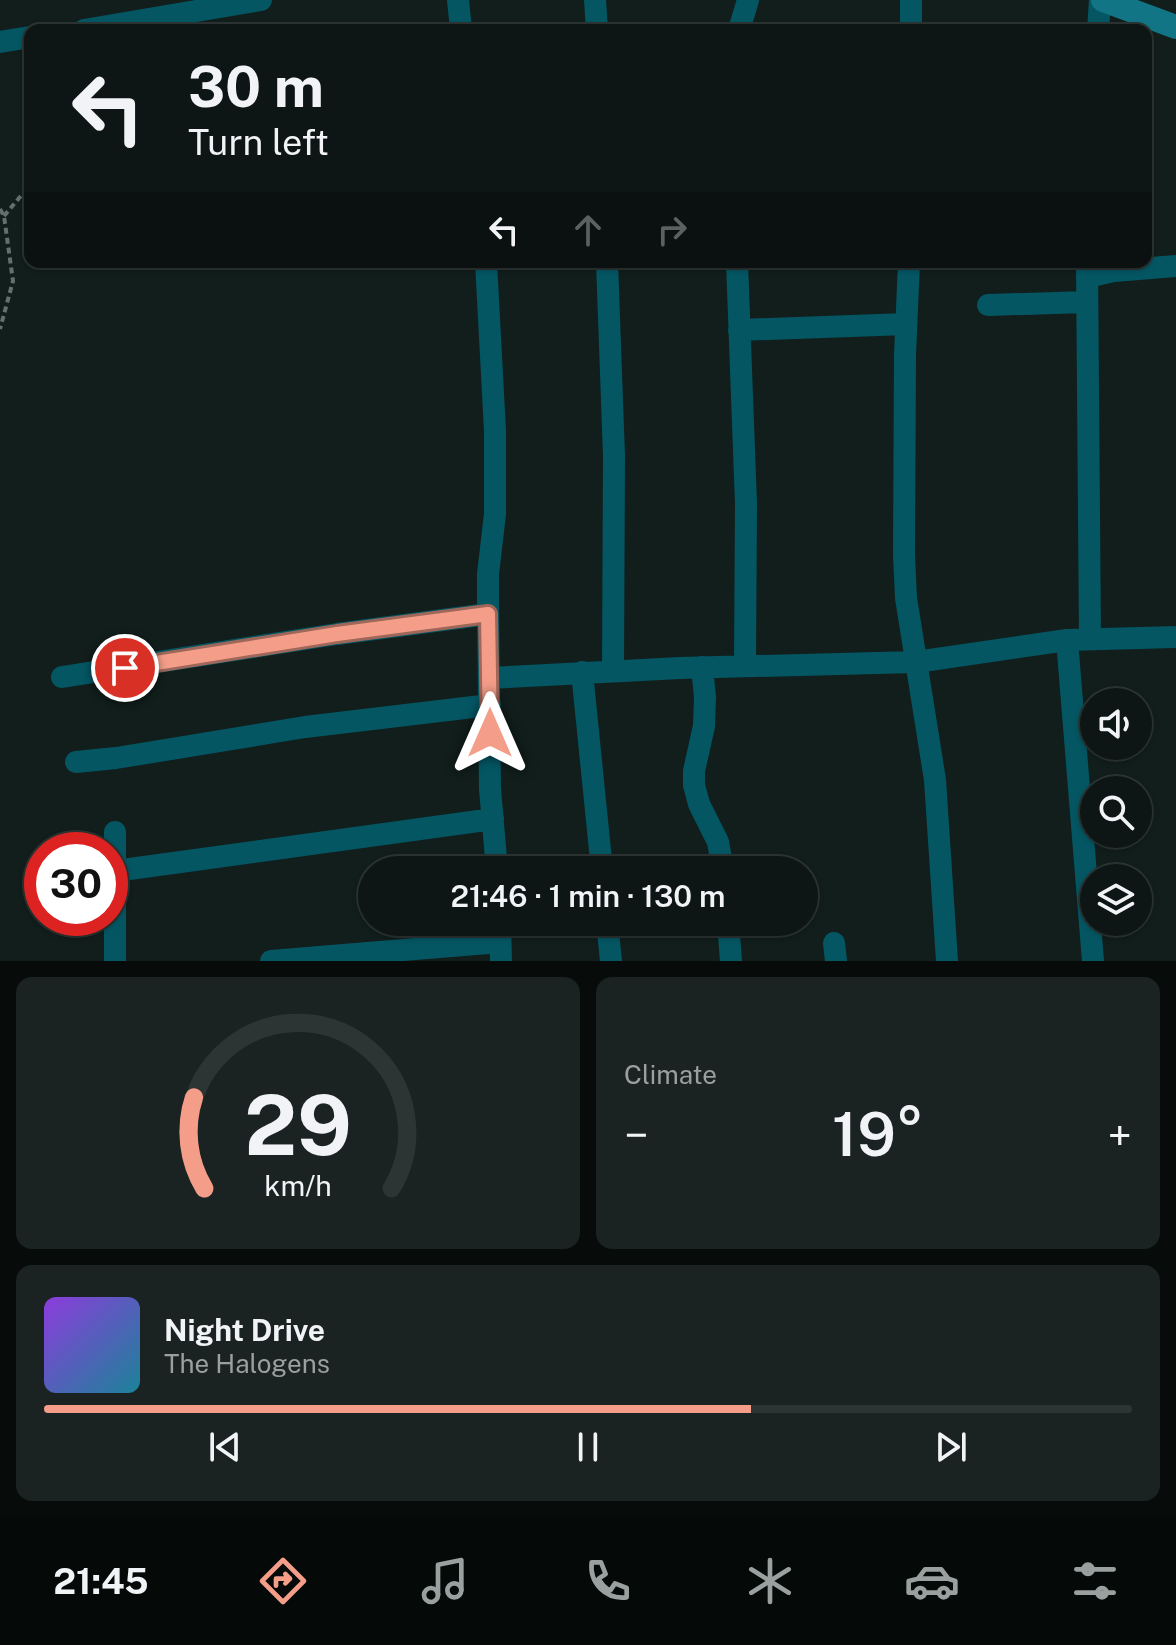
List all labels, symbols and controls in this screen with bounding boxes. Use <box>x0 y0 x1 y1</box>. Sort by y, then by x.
text: 30 m <box>188 54 324 120</box>
icon: left <box>56 56 160 160</box>
text: Turn left <box>188 121 329 163</box>
icon: left <box>482 208 526 252</box>
icon: ahead <box>566 208 610 252</box>
icon: right <box>650 208 694 252</box>
pin <box>91 634 159 702</box>
icon: arrive <box>103 646 147 690</box>
map controls <box>1080 688 1152 936</box>
button: sound <box>1080 688 1152 760</box>
position arrow <box>448 691 532 775</box>
button: search <box>1080 776 1152 848</box>
speed limit sign: 30 <box>24 832 128 936</box>
button: layers <box>1080 864 1152 936</box>
text: 21:46 · 1 min · 130 m <box>450 878 726 914</box>
text: Climate <box>624 1059 717 1090</box>
text: 29 <box>244 1076 352 1174</box>
text: 19° <box>832 1099 924 1170</box>
text: − <box>624 1109 648 1161</box>
text: + <box>1108 1109 1132 1161</box>
text: km/h <box>264 1169 332 1202</box>
text: Night Drive <box>164 1312 325 1348</box>
text: The Halogens <box>164 1348 330 1379</box>
icon: previous <box>203 1425 247 1469</box>
icon: pause <box>566 1425 610 1469</box>
icon: next <box>929 1425 973 1469</box>
icon: directions <box>255 1553 311 1609</box>
icon: music <box>417 1553 473 1609</box>
icon: phone <box>580 1553 636 1609</box>
icon: climate <box>742 1553 798 1609</box>
icon: car <box>904 1553 960 1609</box>
icon: filters <box>1067 1553 1123 1609</box>
text: 21:45 <box>53 1560 149 1602</box>

